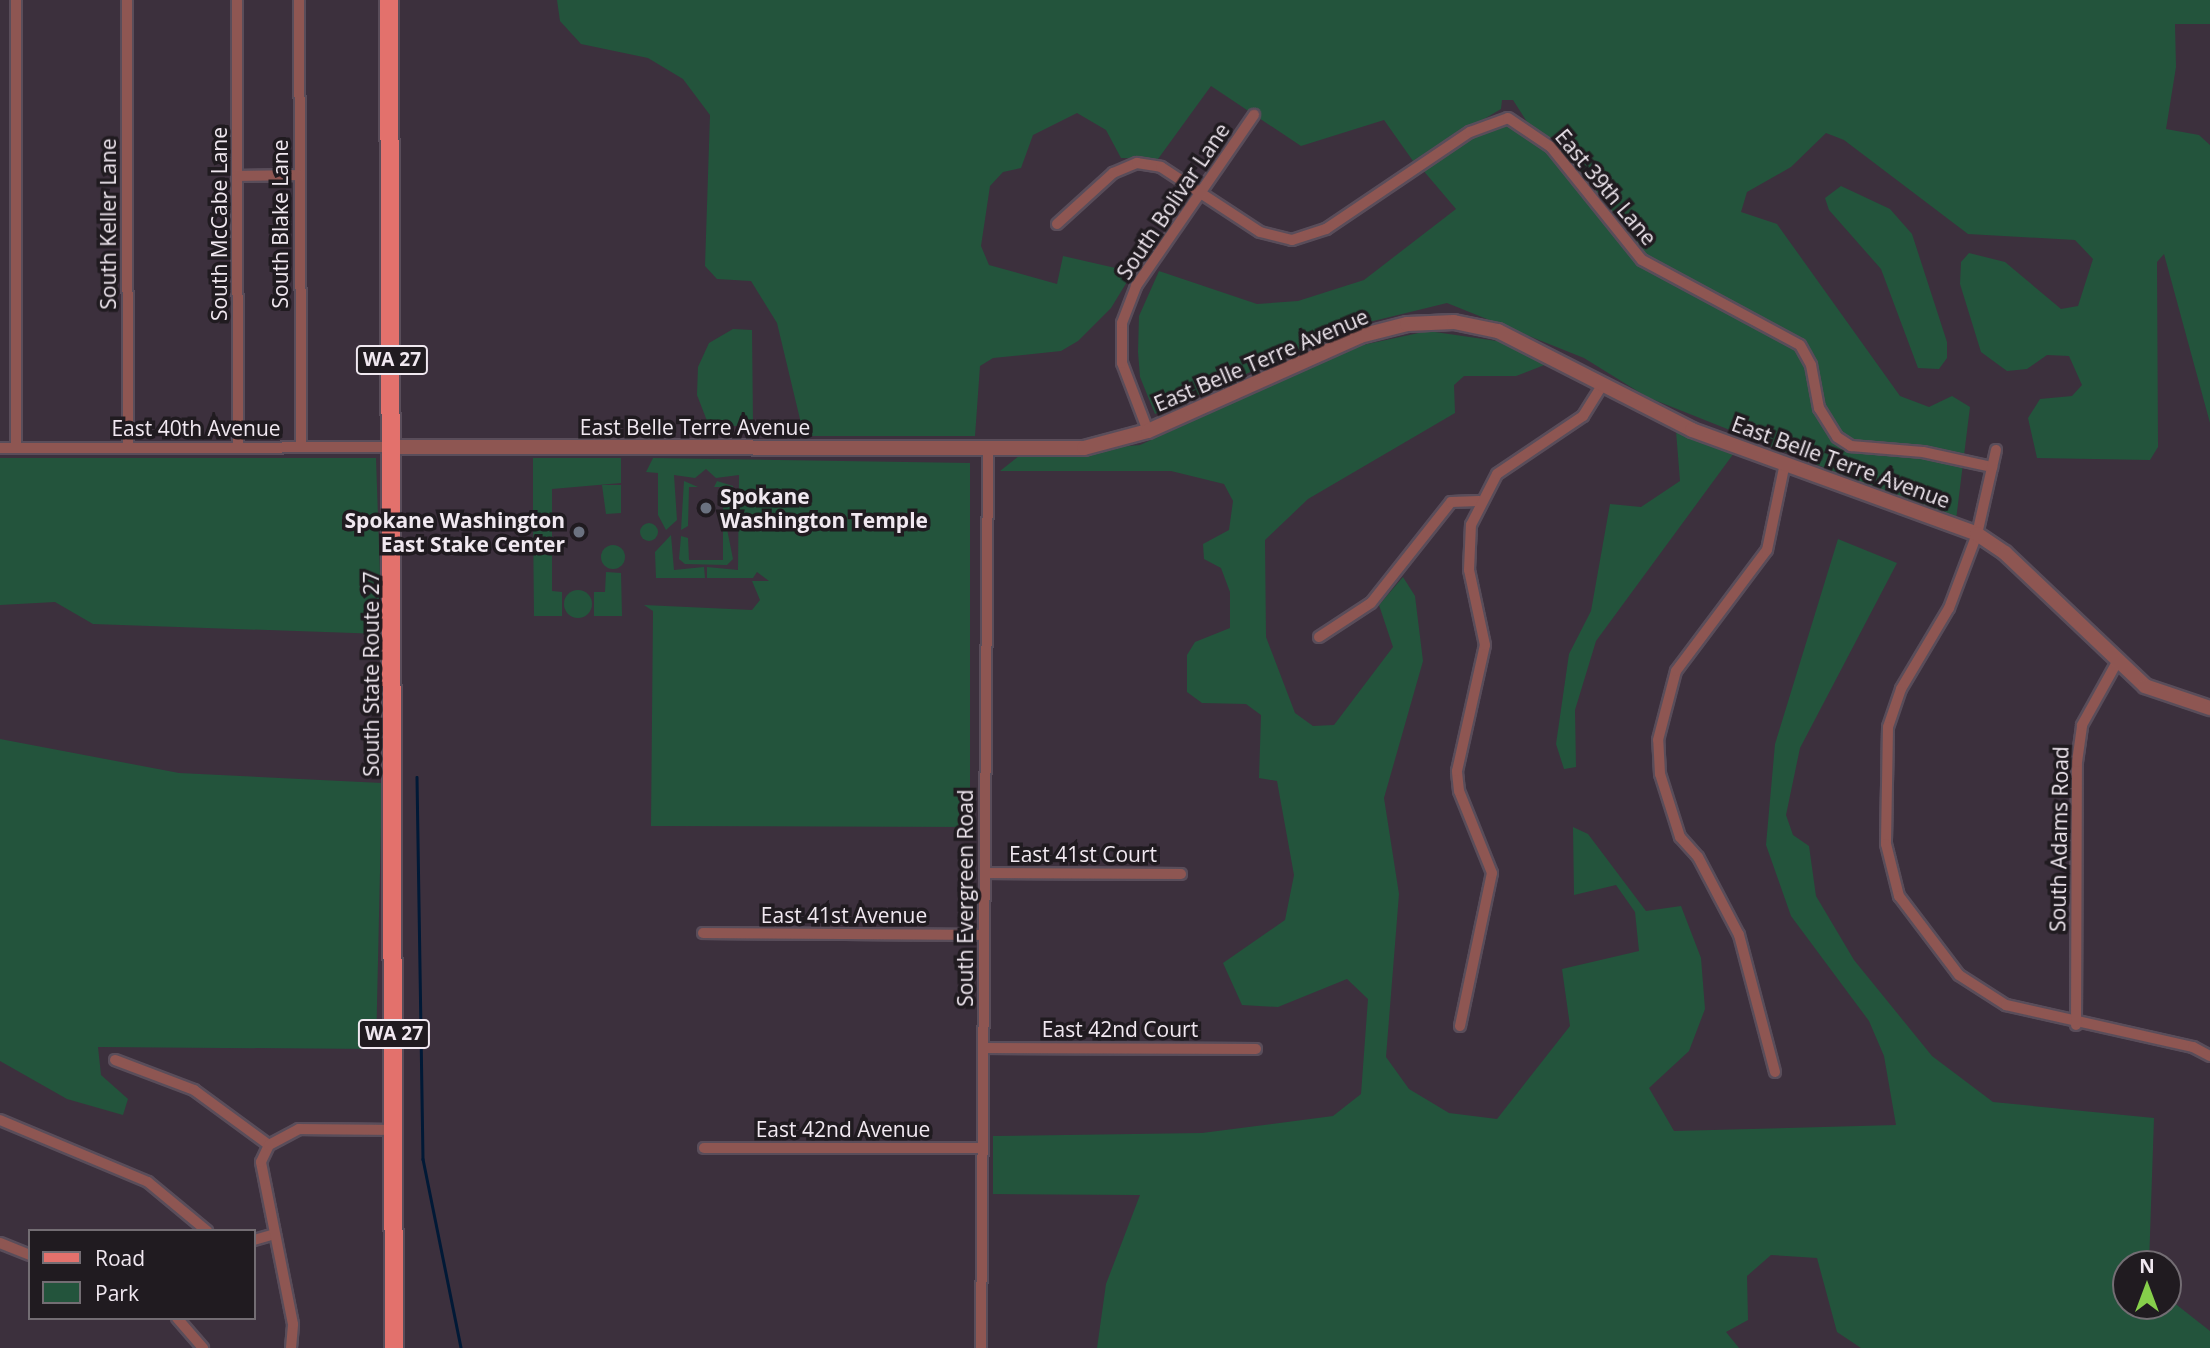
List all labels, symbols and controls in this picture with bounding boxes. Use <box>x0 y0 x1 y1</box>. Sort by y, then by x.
street label: South Bolivar Lane <box>1111 118 1235 284</box>
street label: East 39th Lane <box>1550 124 1662 250</box>
street label: South McCabe Lane <box>206 127 232 321</box>
street label: South Keller Lane <box>95 138 121 310</box>
street label: South Blake Lane <box>267 140 293 308</box>
street label: East Belle Terre Avenue <box>1150 303 1372 417</box>
road number: WA 27 <box>355 344 429 376</box>
street label: East Belle Terre Avenue <box>1728 411 1954 513</box>
street label: East Belle Terre Avenue <box>580 414 810 440</box>
street label: East 40th Avenue <box>111 415 281 441</box>
place label: Spokane Washington Temple <box>720 483 928 533</box>
marker: Spokane Washington Temple <box>698 500 714 516</box>
place label: Spokane Washington East Stake Center <box>345 507 565 557</box>
marker: Spokane Washington East Stake Center <box>571 524 587 540</box>
street label: South State Route 27 <box>358 571 384 777</box>
street label: South Adams Road <box>2045 746 2073 932</box>
street label: South Evergreen Road <box>952 789 978 1007</box>
street label: East 41st Court <box>1009 841 1157 867</box>
street label: East 41st Avenue <box>761 902 927 928</box>
street label: East 42nd Court <box>1042 1016 1198 1042</box>
road number: WA 27 <box>357 1018 431 1050</box>
street label: East 42nd Avenue <box>756 1116 930 1142</box>
legend <box>28 1229 256 1320</box>
text: Road <box>95 1244 145 1272</box>
north arrow <box>2112 1250 2182 1320</box>
text: N <box>2139 1253 2155 1279</box>
text: Park <box>95 1279 139 1307</box>

